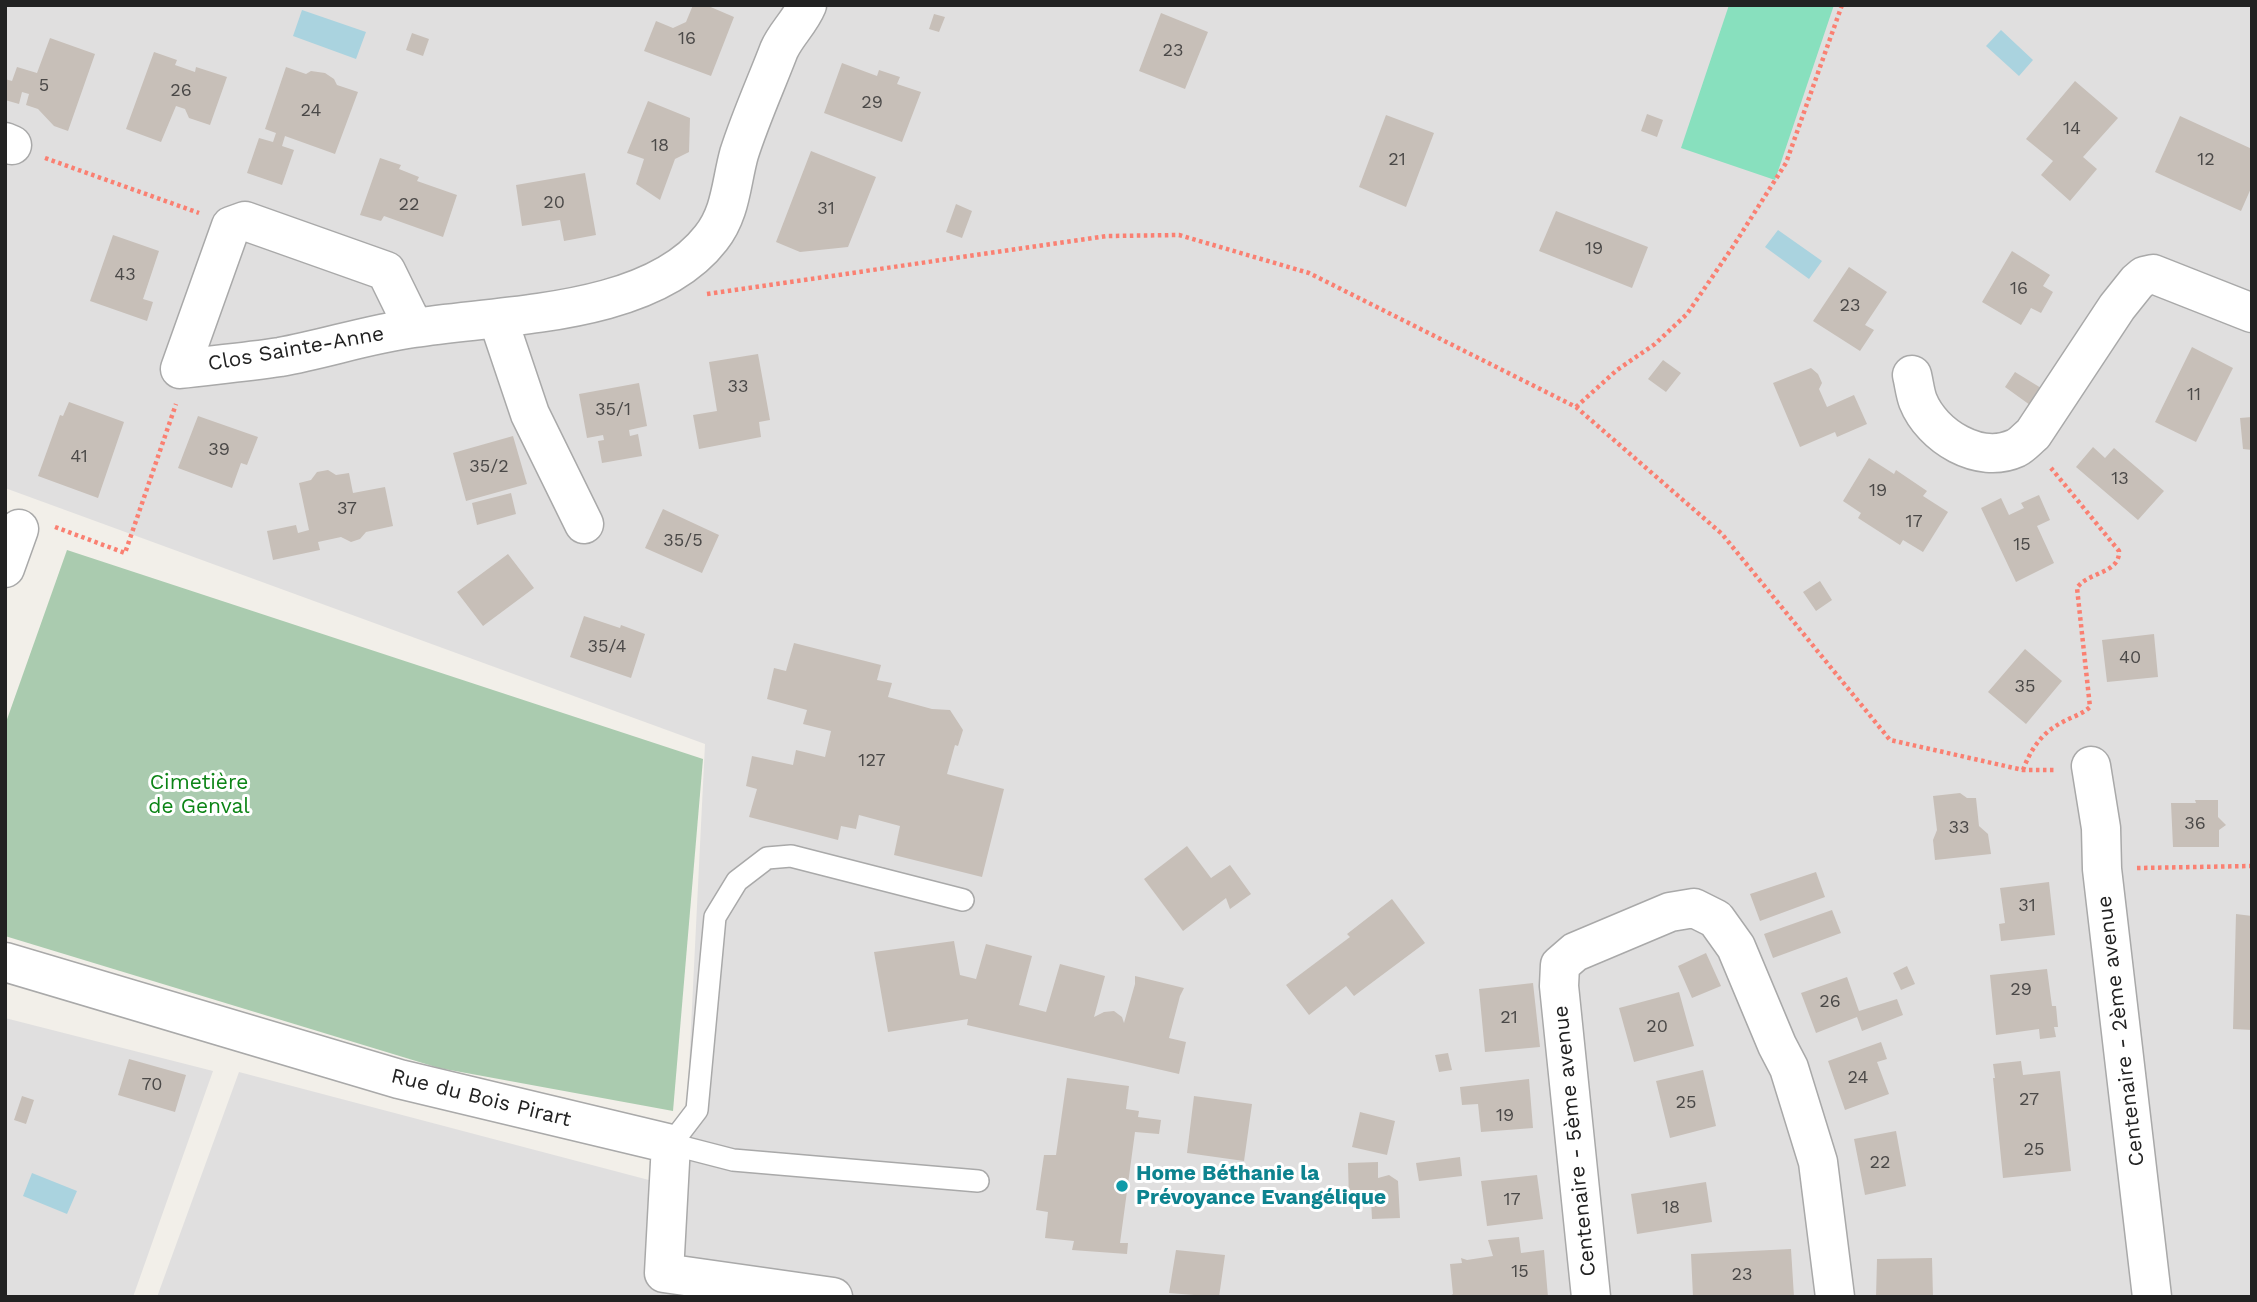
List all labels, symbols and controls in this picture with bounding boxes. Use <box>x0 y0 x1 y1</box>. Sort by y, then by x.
house number: 16 <box>678 28 696 50</box>
house number: 23 <box>1163 40 1183 62</box>
house number: 5 <box>39 75 49 97</box>
house number: 26 <box>170 80 192 102</box>
house number: 29 <box>861 92 883 114</box>
house number: 24 <box>301 100 321 122</box>
house number: 14 <box>2063 118 2081 140</box>
house number: 18 <box>651 135 669 157</box>
house number: 21 <box>1388 149 1406 171</box>
house number: 12 <box>2197 149 2215 171</box>
house number: 20 <box>543 192 565 214</box>
house number: 22 <box>399 194 419 216</box>
house number: 31 <box>817 198 835 220</box>
house number: 19 <box>1585 238 1603 260</box>
house number: 43 <box>114 264 136 286</box>
house number: 16 <box>2010 278 2028 300</box>
house number: 23 <box>1840 295 1860 317</box>
street label: Clos Sainte-Anne <box>206 321 386 377</box>
house number: 33 <box>728 376 748 398</box>
house number: 11 <box>2187 384 2201 406</box>
house number: 35/1 <box>595 399 631 421</box>
house number: 39 <box>208 439 230 461</box>
house number: 41 <box>70 446 88 468</box>
house number: 35/2 <box>469 456 509 478</box>
house number: 13 <box>2111 468 2129 490</box>
house number: 19 <box>1869 480 1887 502</box>
house number: 37 <box>337 498 357 520</box>
house number: 17 <box>1905 511 1923 533</box>
house number: 35/5 <box>663 530 703 552</box>
house number: 15 <box>2013 534 2031 556</box>
house number: 35/4 <box>587 636 627 658</box>
house number: 40 <box>2119 647 2141 669</box>
house number: 35 <box>2015 676 2035 698</box>
house number: 127 <box>858 750 886 772</box>
park label: Cimetière de Genval <box>148 770 250 820</box>
house number: 36 <box>2184 813 2206 835</box>
house number: 33 <box>1949 817 1969 839</box>
street label: Centenaire - 2ème avenue <box>2092 894 2150 1168</box>
house number: 31 <box>2018 895 2036 917</box>
house number: 29 <box>2010 979 2032 1001</box>
house number: 26 <box>1819 991 1841 1013</box>
street label: Centenaire - 5ème avenue <box>1548 1004 1602 1278</box>
house number: 21 <box>1500 1007 1518 1029</box>
house number: 20 <box>1646 1016 1668 1038</box>
street label: Rue du Bois Pirart <box>388 1063 574 1133</box>
house number: 24 <box>1848 1067 1868 1089</box>
house number: 70 <box>142 1074 162 1096</box>
house number: 27 <box>2019 1089 2039 1111</box>
house number: 25 <box>1676 1092 1696 1114</box>
house number: 19 <box>1496 1105 1514 1127</box>
house number: 25 <box>2024 1139 2044 1161</box>
house number: 22 <box>1870 1152 1890 1174</box>
place label: Home Béthanie la Prévoyance Evangélique <box>1136 1161 1386 1211</box>
marker: Home Béthanie la Prévoyance Evangélique <box>1114 1178 1130 1194</box>
house number: 17 <box>1503 1189 1521 1211</box>
house number: 18 <box>1662 1197 1680 1219</box>
house number: 15 <box>1511 1261 1529 1283</box>
house number: 23 <box>1732 1264 1752 1286</box>

